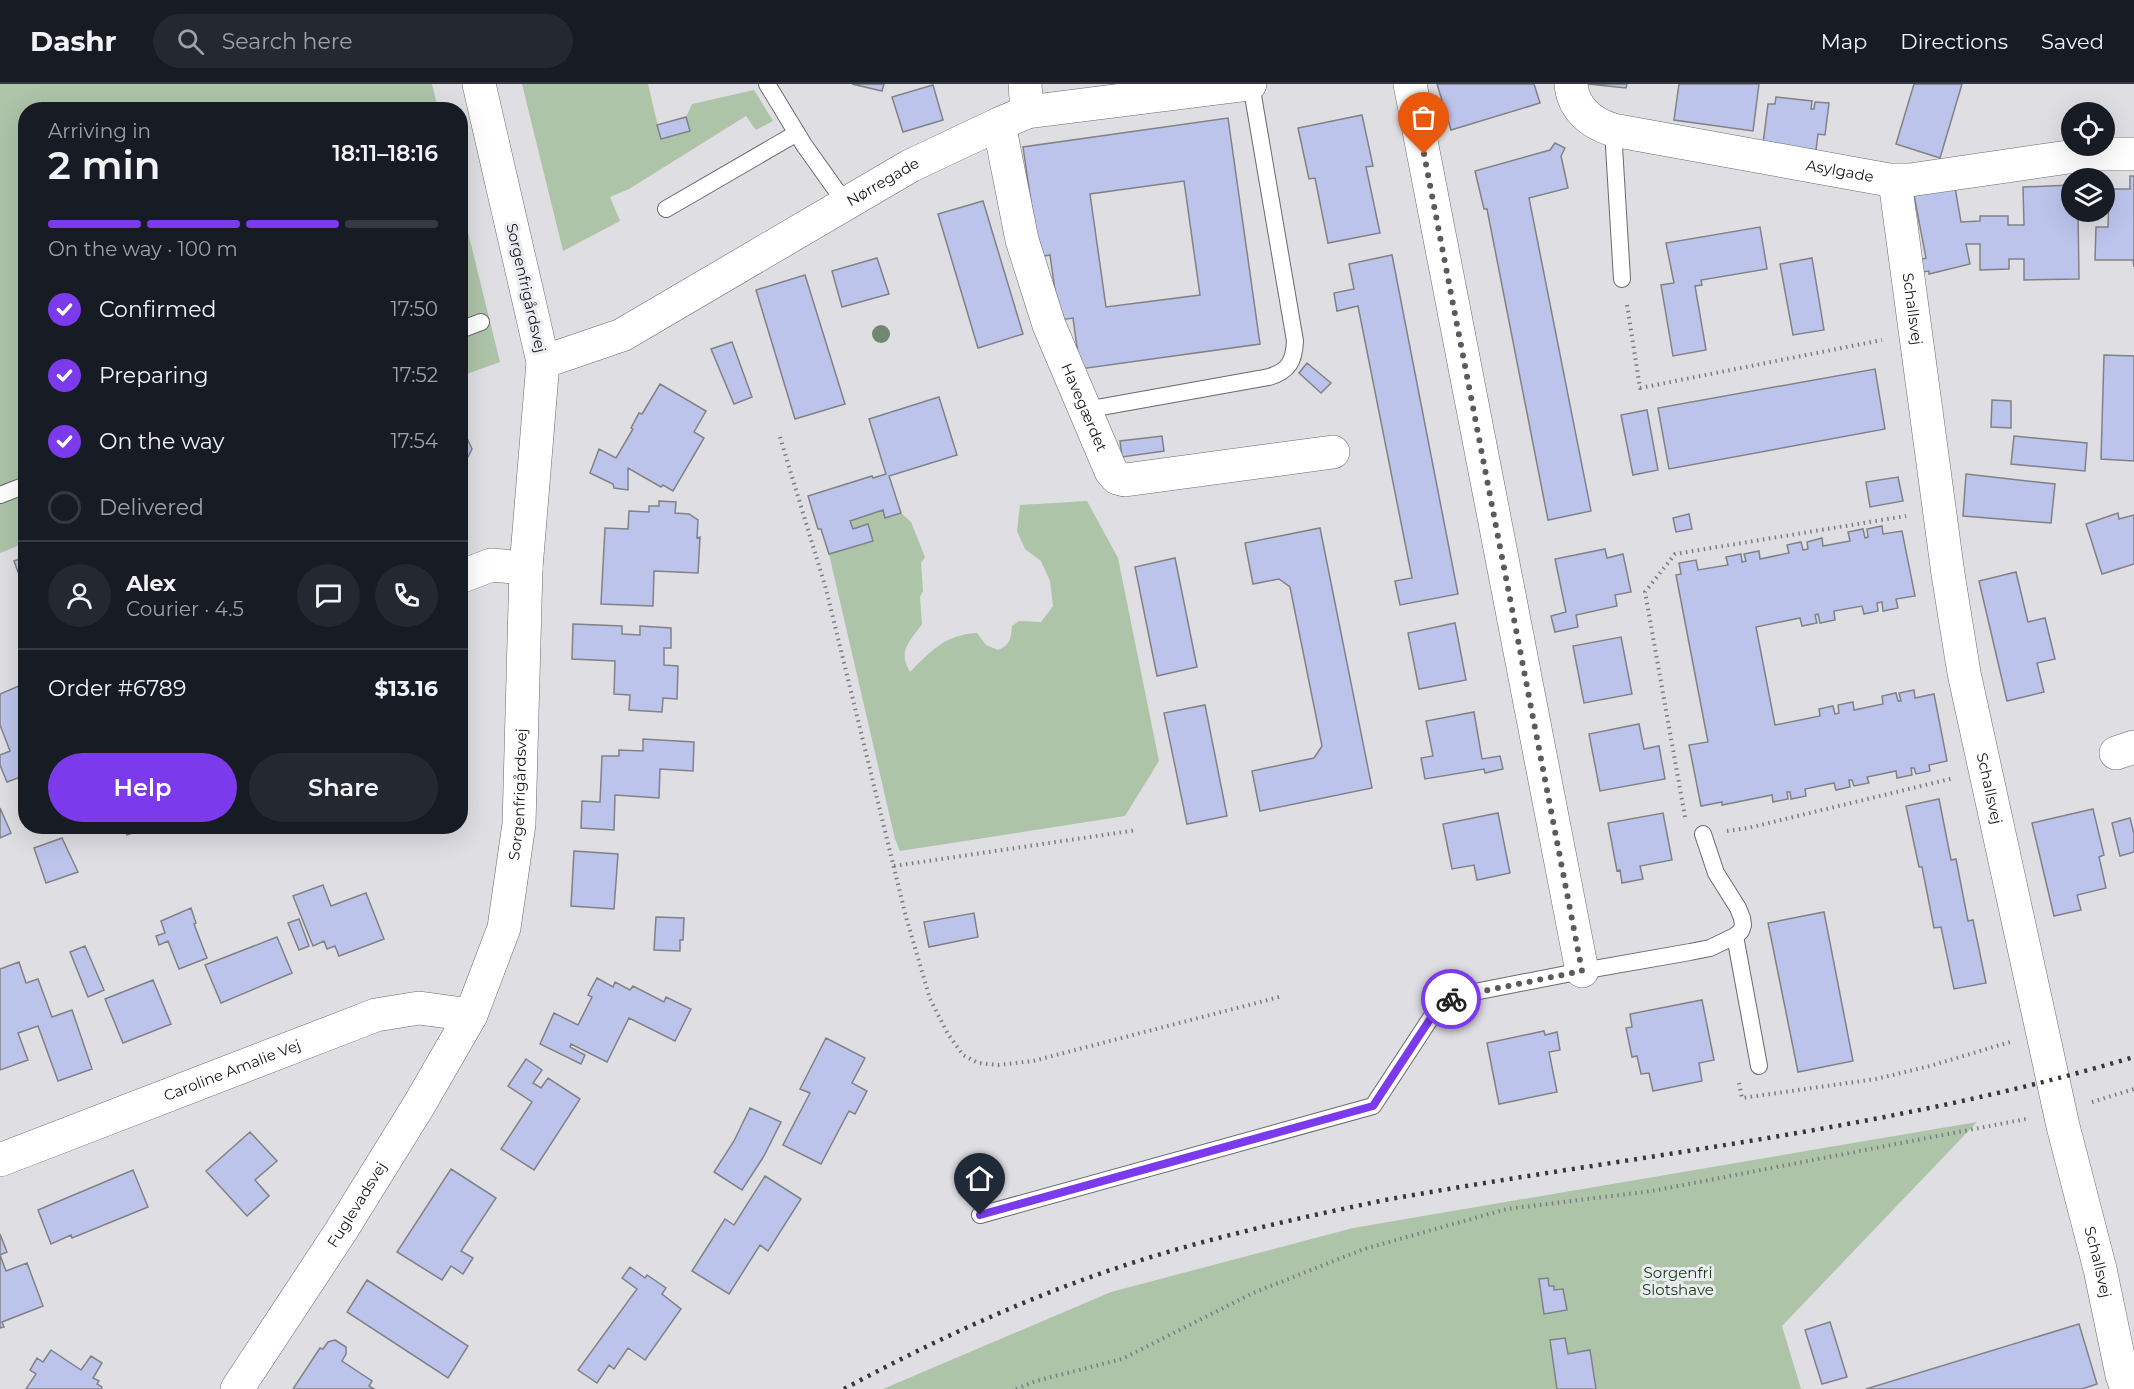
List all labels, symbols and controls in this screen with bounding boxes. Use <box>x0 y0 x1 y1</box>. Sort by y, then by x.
search box <box>153 14 573 68</box>
text: Dashr <box>30 24 117 58</box>
icon: search <box>174 25 207 58</box>
text: Search here <box>222 28 353 55</box>
text: Map <box>1821 29 1867 54</box>
text: Directions <box>1900 29 2008 54</box>
text: Saved <box>2041 29 2104 54</box>
pin <box>1398 92 1449 154</box>
icon: bag <box>1407 101 1440 134</box>
map controls <box>2061 102 2115 222</box>
button: locate <box>2061 102 2115 156</box>
text: Arriving in <box>48 119 151 143</box>
text: 18:11–18:16 <box>332 140 438 167</box>
text: 2 min <box>48 141 161 189</box>
street label: Nørregade <box>843 153 922 210</box>
street label: Asylgade <box>1805 155 1875 186</box>
button: layers <box>2061 168 2115 222</box>
street label: Sorgenfrigårdsvej <box>502 221 551 354</box>
text: On the way · 100 m <box>48 237 238 261</box>
street label: Schallsvej <box>1898 271 1927 346</box>
icon: check <box>48 293 81 326</box>
text: Confirmed <box>99 296 216 323</box>
text: 17:50 <box>391 297 438 321</box>
icon: check <box>48 359 81 392</box>
street label: Havegærdet <box>1057 360 1112 454</box>
text: Preparing <box>99 362 208 389</box>
text: 17:52 <box>393 363 438 387</box>
icon: check <box>48 425 81 458</box>
text: On the way <box>99 428 224 455</box>
text: 17:54 <box>391 429 438 453</box>
text: Delivered <box>99 494 204 521</box>
button: person <box>48 564 111 627</box>
button: chat <box>297 564 360 627</box>
button: phone <box>375 564 438 627</box>
text: Alex <box>126 570 176 597</box>
text: Courier · 4.5 <box>126 597 244 621</box>
text: Order #6789 <box>48 675 186 702</box>
text: $13.16 <box>374 675 438 702</box>
street label: Sorgenfrigårdsvej <box>504 728 531 861</box>
street label: Schallsvej <box>1973 751 2007 826</box>
button: Help <box>48 753 237 822</box>
button: Share <box>249 753 438 822</box>
courier <box>1421 969 1481 1029</box>
icon: bike <box>1435 983 1468 1016</box>
street label: Caroline Amalie Vej <box>161 1035 303 1105</box>
pin <box>954 1153 1005 1215</box>
street label: Fuglevadsvej <box>323 1158 391 1251</box>
icon: home <box>963 1162 996 1195</box>
street label: Schallsvej <box>2080 1224 2116 1299</box>
park label: Sorgenfri Slotshave <box>1642 1263 1714 1299</box>

